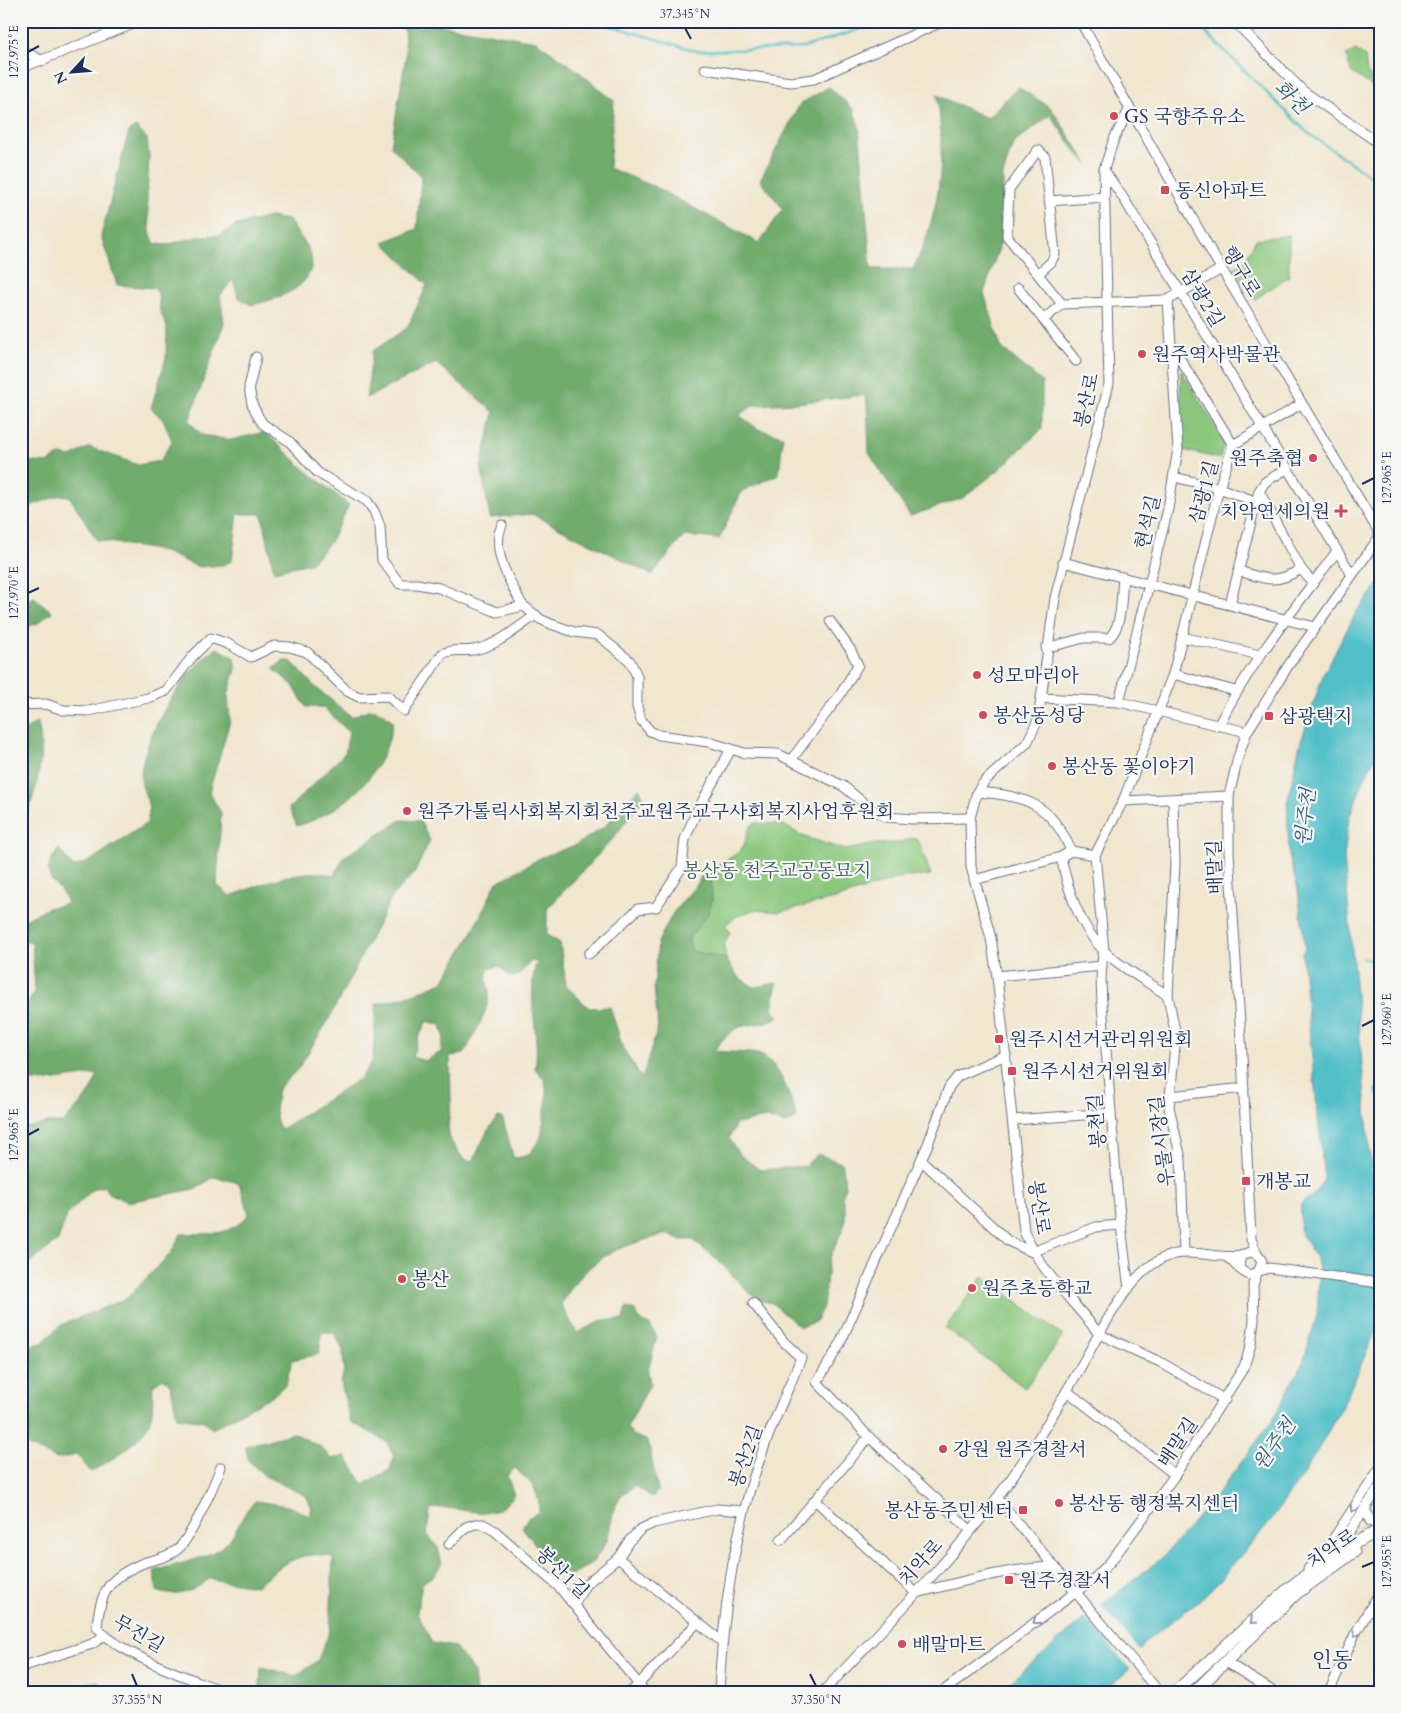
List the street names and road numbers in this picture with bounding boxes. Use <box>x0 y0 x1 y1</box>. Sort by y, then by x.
street label: 행구로 <box>1216 241 1266 302</box>
street label: 삼광2길 <box>1174 263 1230 332</box>
street label: 봉산로 <box>1069 371 1105 430</box>
street label: 삼광1길 <box>1183 458 1225 527</box>
street label: 현석길 <box>1129 492 1167 552</box>
street label: 배말길 <box>1201 839 1229 895</box>
street label: 봉천길 <box>1082 1093 1112 1149</box>
street label: 우물시장길 <box>1143 1094 1180 1188</box>
street label: 봉산로 <box>1022 1178 1056 1236</box>
street label: 배말길 <box>1152 1412 1204 1473</box>
street label: 봉산2길 <box>723 1421 769 1491</box>
street label: 치악로 <box>1301 1523 1362 1575</box>
street label: 치악로 <box>893 1534 949 1592</box>
street label: 봉산1길 <box>530 1541 595 1605</box>
street label: 무진길 <box>108 1609 169 1659</box>

